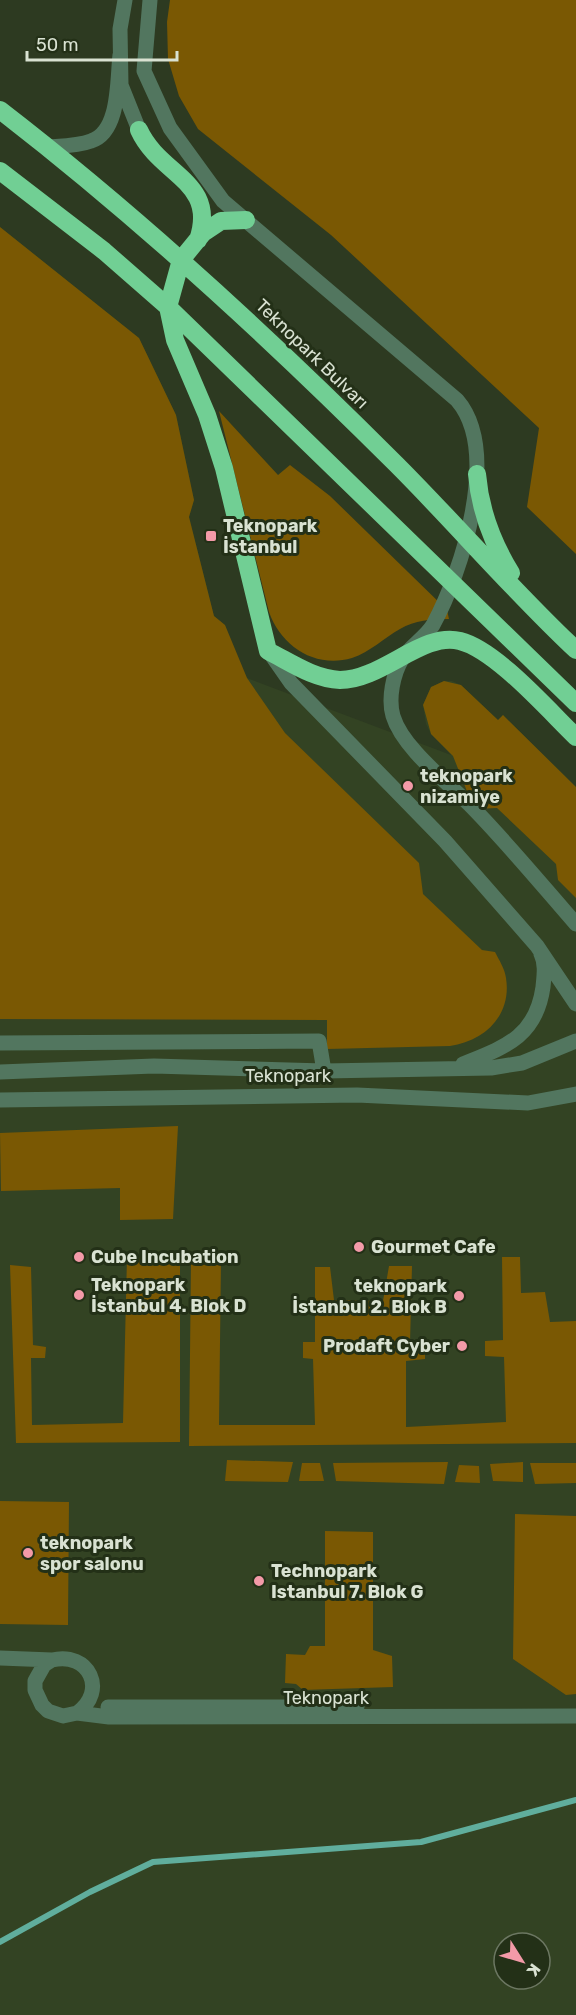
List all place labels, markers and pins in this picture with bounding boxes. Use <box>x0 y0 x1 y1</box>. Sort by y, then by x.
place label: Teknopark İstanbul <box>223 515 318 558</box>
marker: Teknopark İstanbul <box>204 529 218 543</box>
place label: teknopark nizamiye <box>420 765 513 808</box>
marker: teknopark nizamiye <box>401 779 415 793</box>
place label: Gourmet Cafe <box>371 1236 496 1258</box>
marker: Gourmet Cafe <box>352 1240 366 1254</box>
place label: Cube Incubation <box>91 1246 239 1268</box>
marker: Cube Incubation <box>72 1250 86 1264</box>
place label: Teknopark İstanbul 4. Blok D <box>91 1274 246 1317</box>
place label: teknopark İstanbul 2. Blok B <box>292 1275 447 1318</box>
marker: Teknopark İstanbul 4. Blok D <box>72 1288 86 1302</box>
marker: teknopark İstanbul 2. Blok B <box>452 1289 466 1303</box>
place label: Prodaft Cyber <box>323 1335 450 1357</box>
marker: Prodaft Cyber <box>455 1339 469 1353</box>
place label: teknopark spor salonu <box>40 1532 144 1575</box>
marker: teknopark spor salonu <box>21 1546 35 1560</box>
place label: Technopark Istanbul 7. Blok G <box>271 1560 424 1603</box>
marker: Technopark Istanbul 7. Blok G <box>252 1574 266 1588</box>

